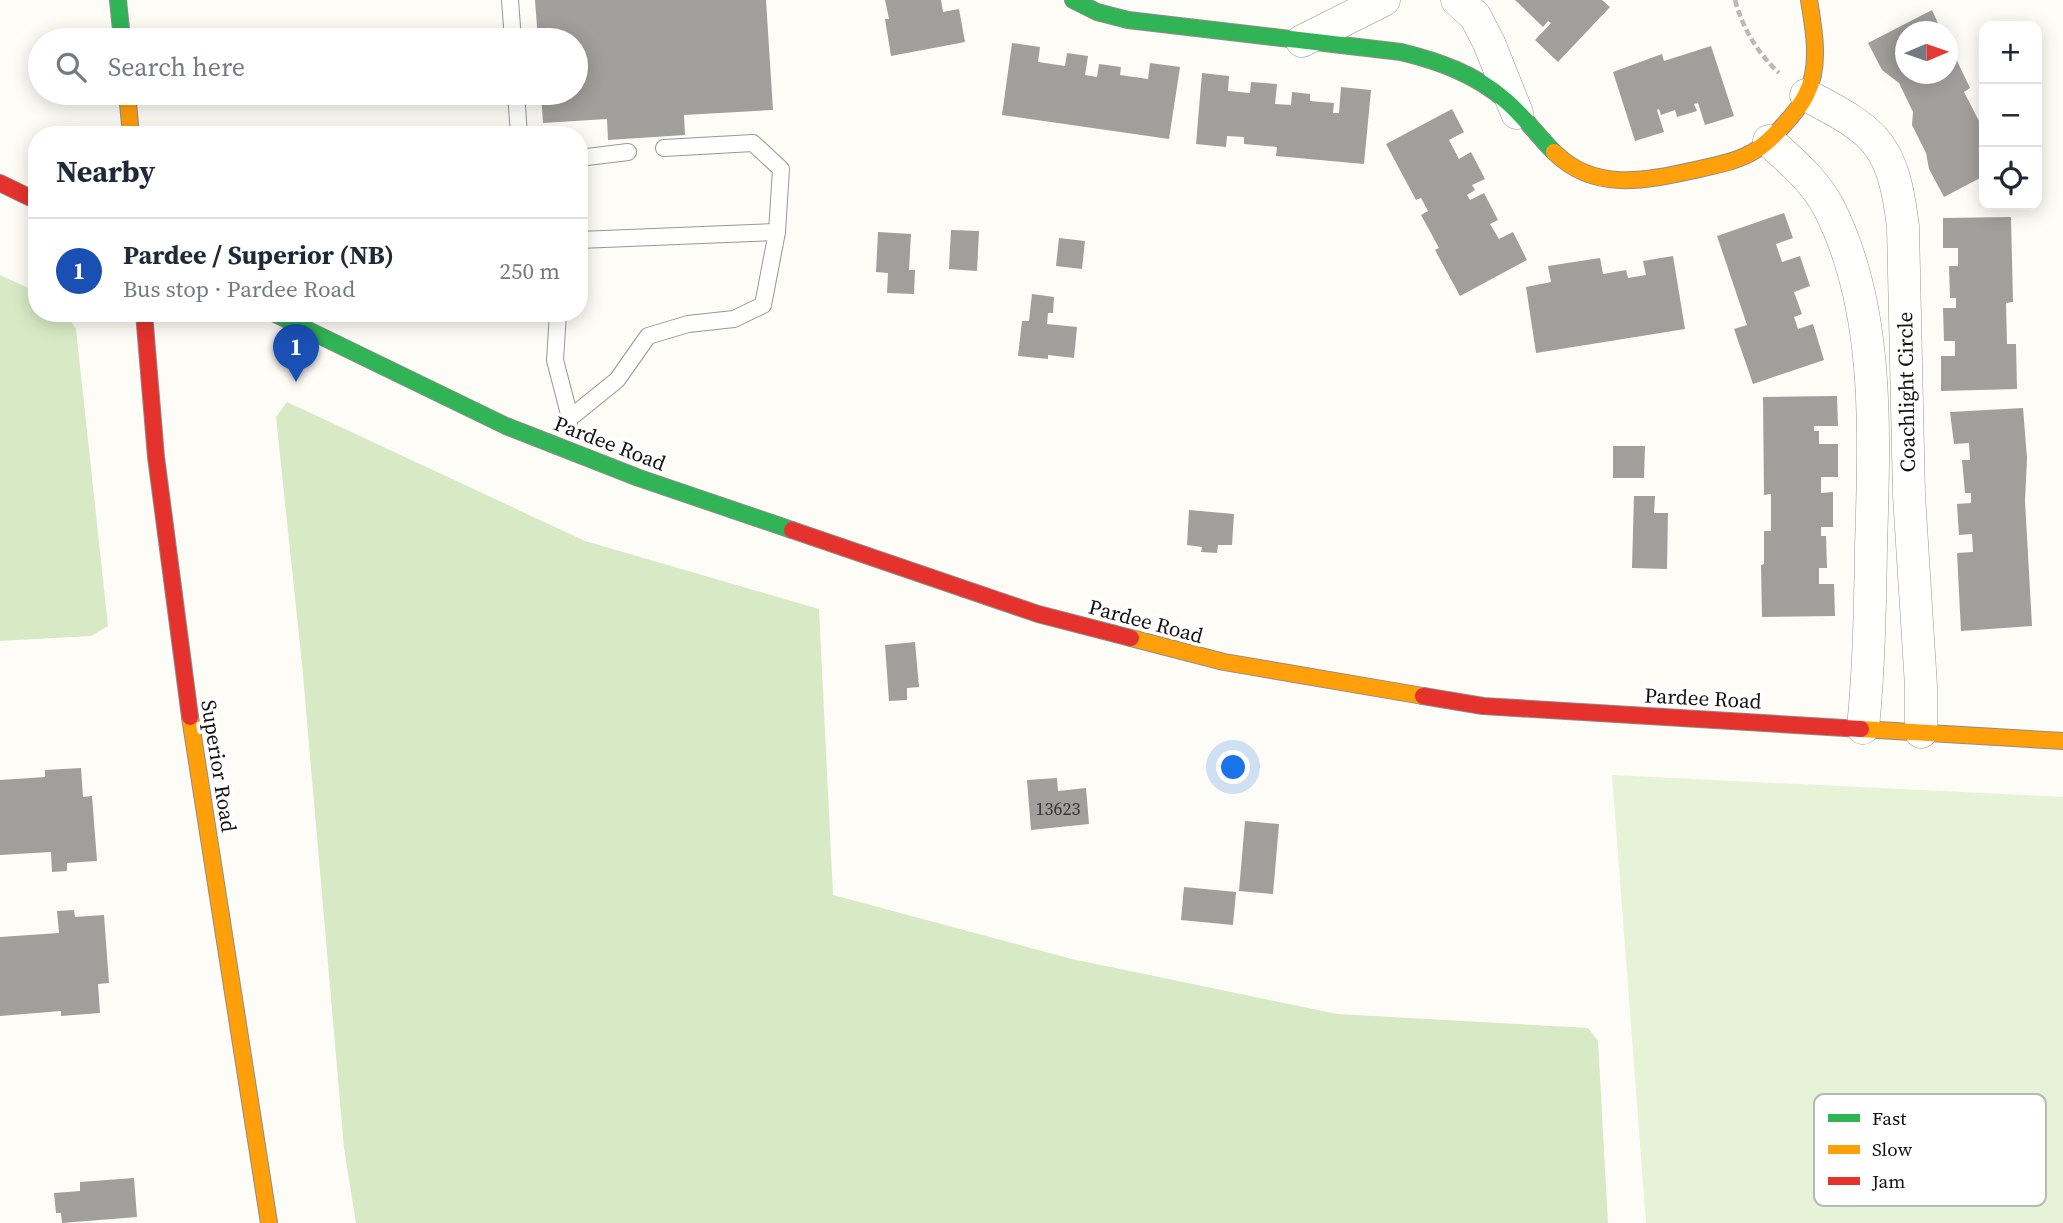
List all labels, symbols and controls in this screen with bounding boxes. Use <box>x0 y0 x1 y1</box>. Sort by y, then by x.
north arrow <box>1895 21 1958 84</box>
map controls <box>1979 21 2042 210</box>
button: + <box>1979 21 2042 84</box>
search box <box>28 28 588 105</box>
icon: search <box>52 48 90 86</box>
text: Search here <box>108 49 245 85</box>
button: − <box>1979 84 2042 147</box>
button: locate <box>1979 147 2042 210</box>
text: Nearby <box>56 151 155 192</box>
text: Pardee / Superior (NB) <box>123 237 394 273</box>
text: 1 <box>73 255 85 287</box>
text: 250 m <box>499 255 560 287</box>
text: Bus stop · Pardee Road <box>123 273 355 305</box>
street label: Coachlight Circle <box>1890 311 1922 473</box>
pin: 1 <box>273 324 319 382</box>
street label: Pardee Road <box>550 408 670 478</box>
street label: Pardee Road <box>1086 592 1207 650</box>
street label: Pardee Road <box>1644 680 1762 716</box>
street label: Superior Road <box>194 698 244 834</box>
your location <box>1216 750 1250 784</box>
house number: 13623 <box>1036 796 1081 821</box>
legend <box>1814 1094 2046 1206</box>
text: Fast <box>1872 1105 1907 1131</box>
text: Slow <box>1872 1136 1913 1162</box>
text: Jam <box>1871 1168 1905 1194</box>

